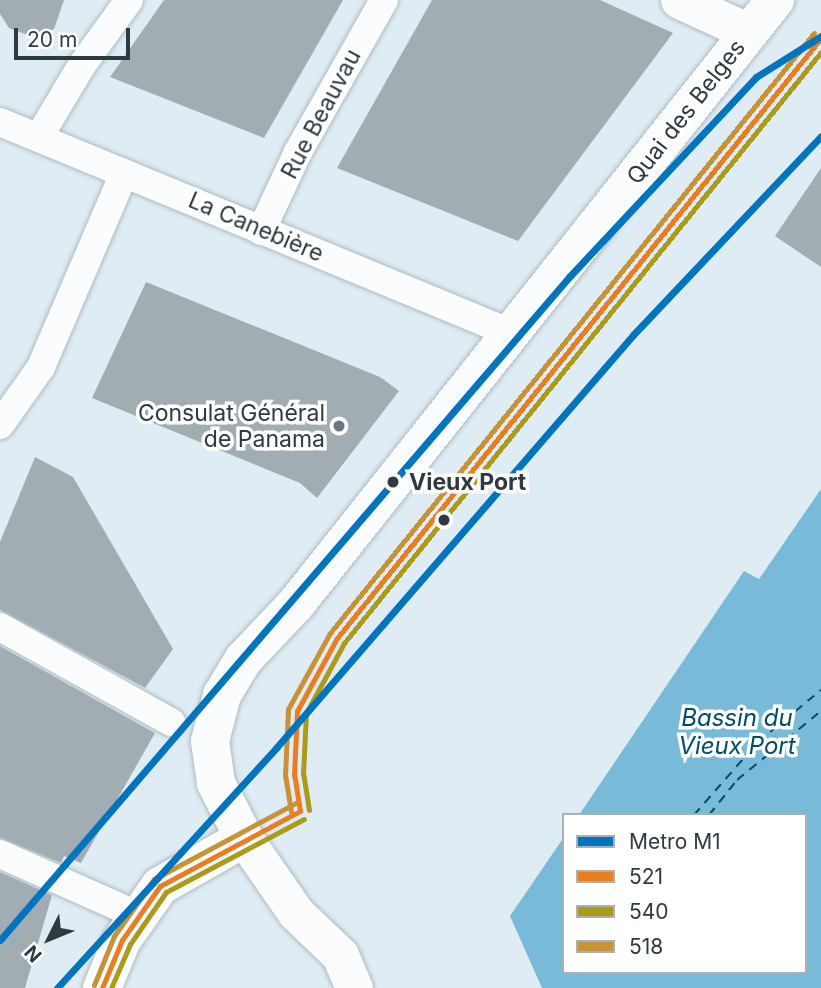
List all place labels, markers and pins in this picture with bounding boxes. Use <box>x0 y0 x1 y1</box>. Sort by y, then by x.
place label: Consulat Général de Panama <box>138 399 325 453</box>
marker: Consulat Général de Panama <box>331 418 347 434</box>
place label: Vieux Port <box>409 468 526 496</box>
marker: Vieux Port <box>383 472 403 492</box>
unlabelled marker <box>437 513 451 527</box>

